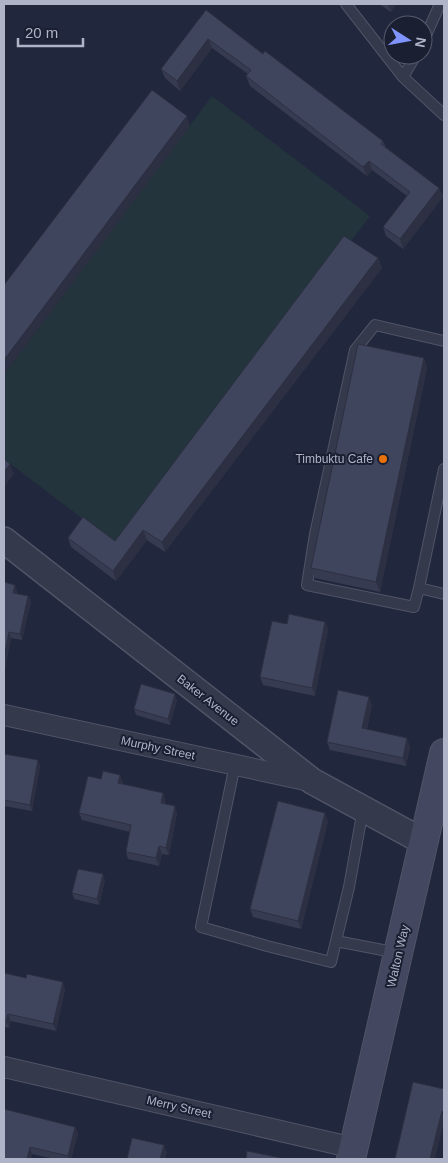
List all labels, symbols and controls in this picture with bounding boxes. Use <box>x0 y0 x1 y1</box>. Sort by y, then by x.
scale bar <box>18 15 82 47</box>
north arrow <box>383 15 433 65</box>
text: 20 m <box>25 24 58 41</box>
text: N <box>412 36 430 49</box>
place label: Timbuktu Cafe <box>295 452 373 466</box>
marker: Timbuktu Cafe <box>377 453 389 465</box>
street label: Baker Avenue <box>174 672 242 729</box>
street label: Murphy Street <box>120 733 197 763</box>
street label: Walton Way <box>384 923 412 989</box>
street label: Merry Street <box>145 1093 213 1121</box>

